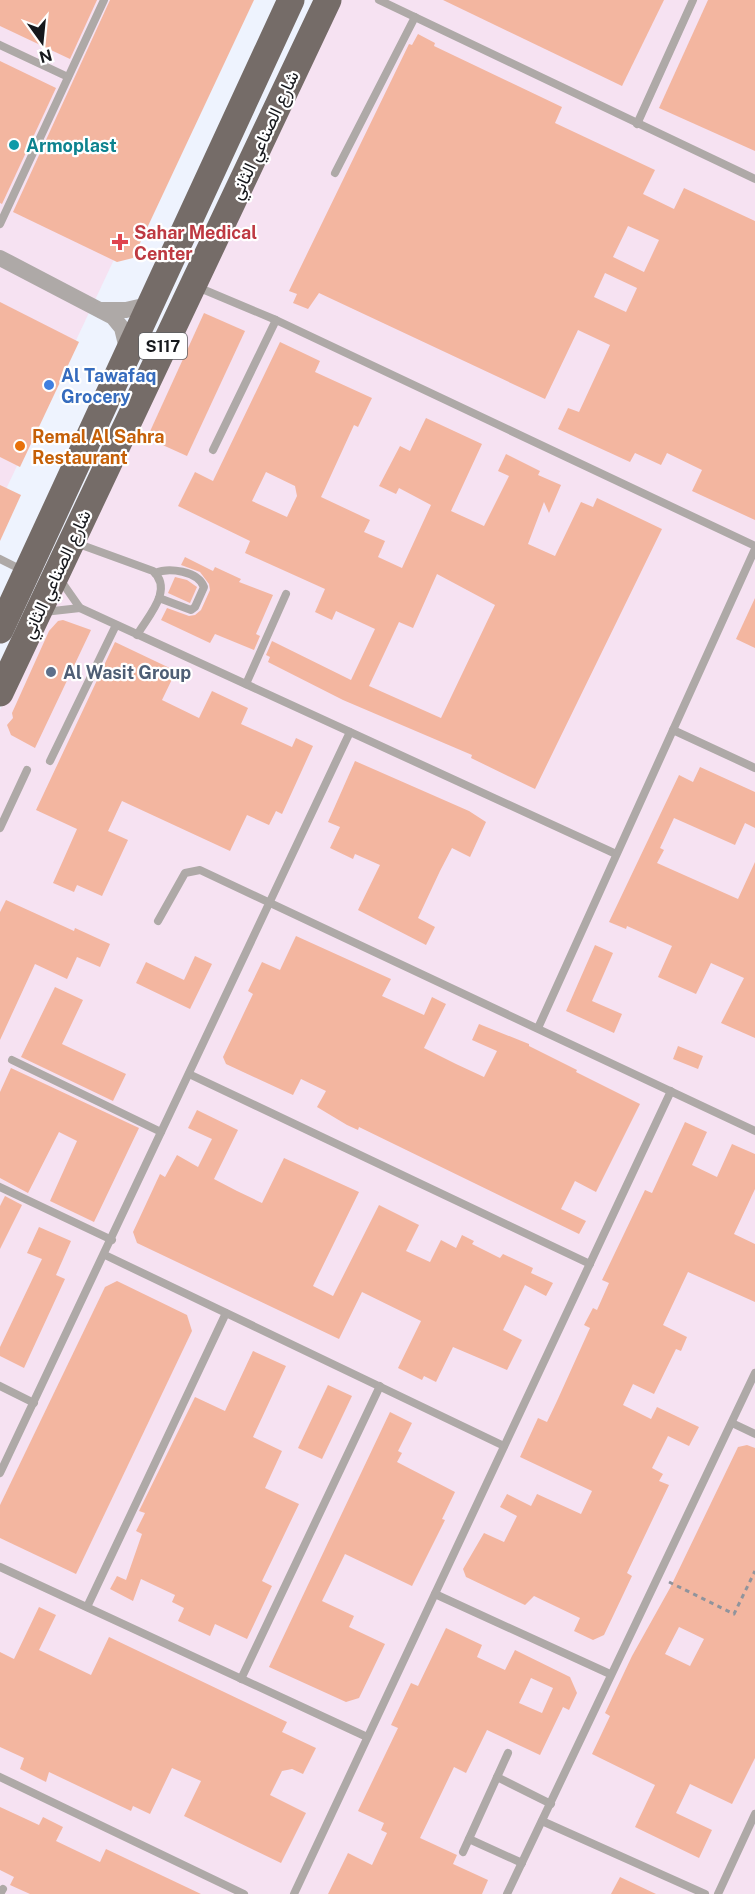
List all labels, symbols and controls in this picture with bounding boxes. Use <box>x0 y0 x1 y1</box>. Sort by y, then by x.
north arrow <box>12 12 72 72</box>
text: N <box>37 45 54 67</box>
street label: شارع الصناعي الثاني <box>225 67 308 205</box>
place label: Armoplast <box>26 135 117 156</box>
marker: Armoplast <box>7 138 21 152</box>
place label: Sahar Medical Center <box>134 222 257 264</box>
marker: Sahar Medical Center <box>111 233 129 251</box>
road number: S117 <box>139 333 187 359</box>
place label: Al Tawafaq Grocery <box>61 365 156 407</box>
marker: Al Tawafaq Grocery <box>42 378 56 392</box>
place label: Remal Al Sahra Restaurant <box>32 426 164 468</box>
marker: Remal Al Sahra Restaurant <box>13 439 27 453</box>
street label: شارع الصناعي الثاني <box>17 506 100 644</box>
place label: Al Wasit Group <box>63 662 191 683</box>
marker: Al Wasit Group <box>44 665 58 679</box>

